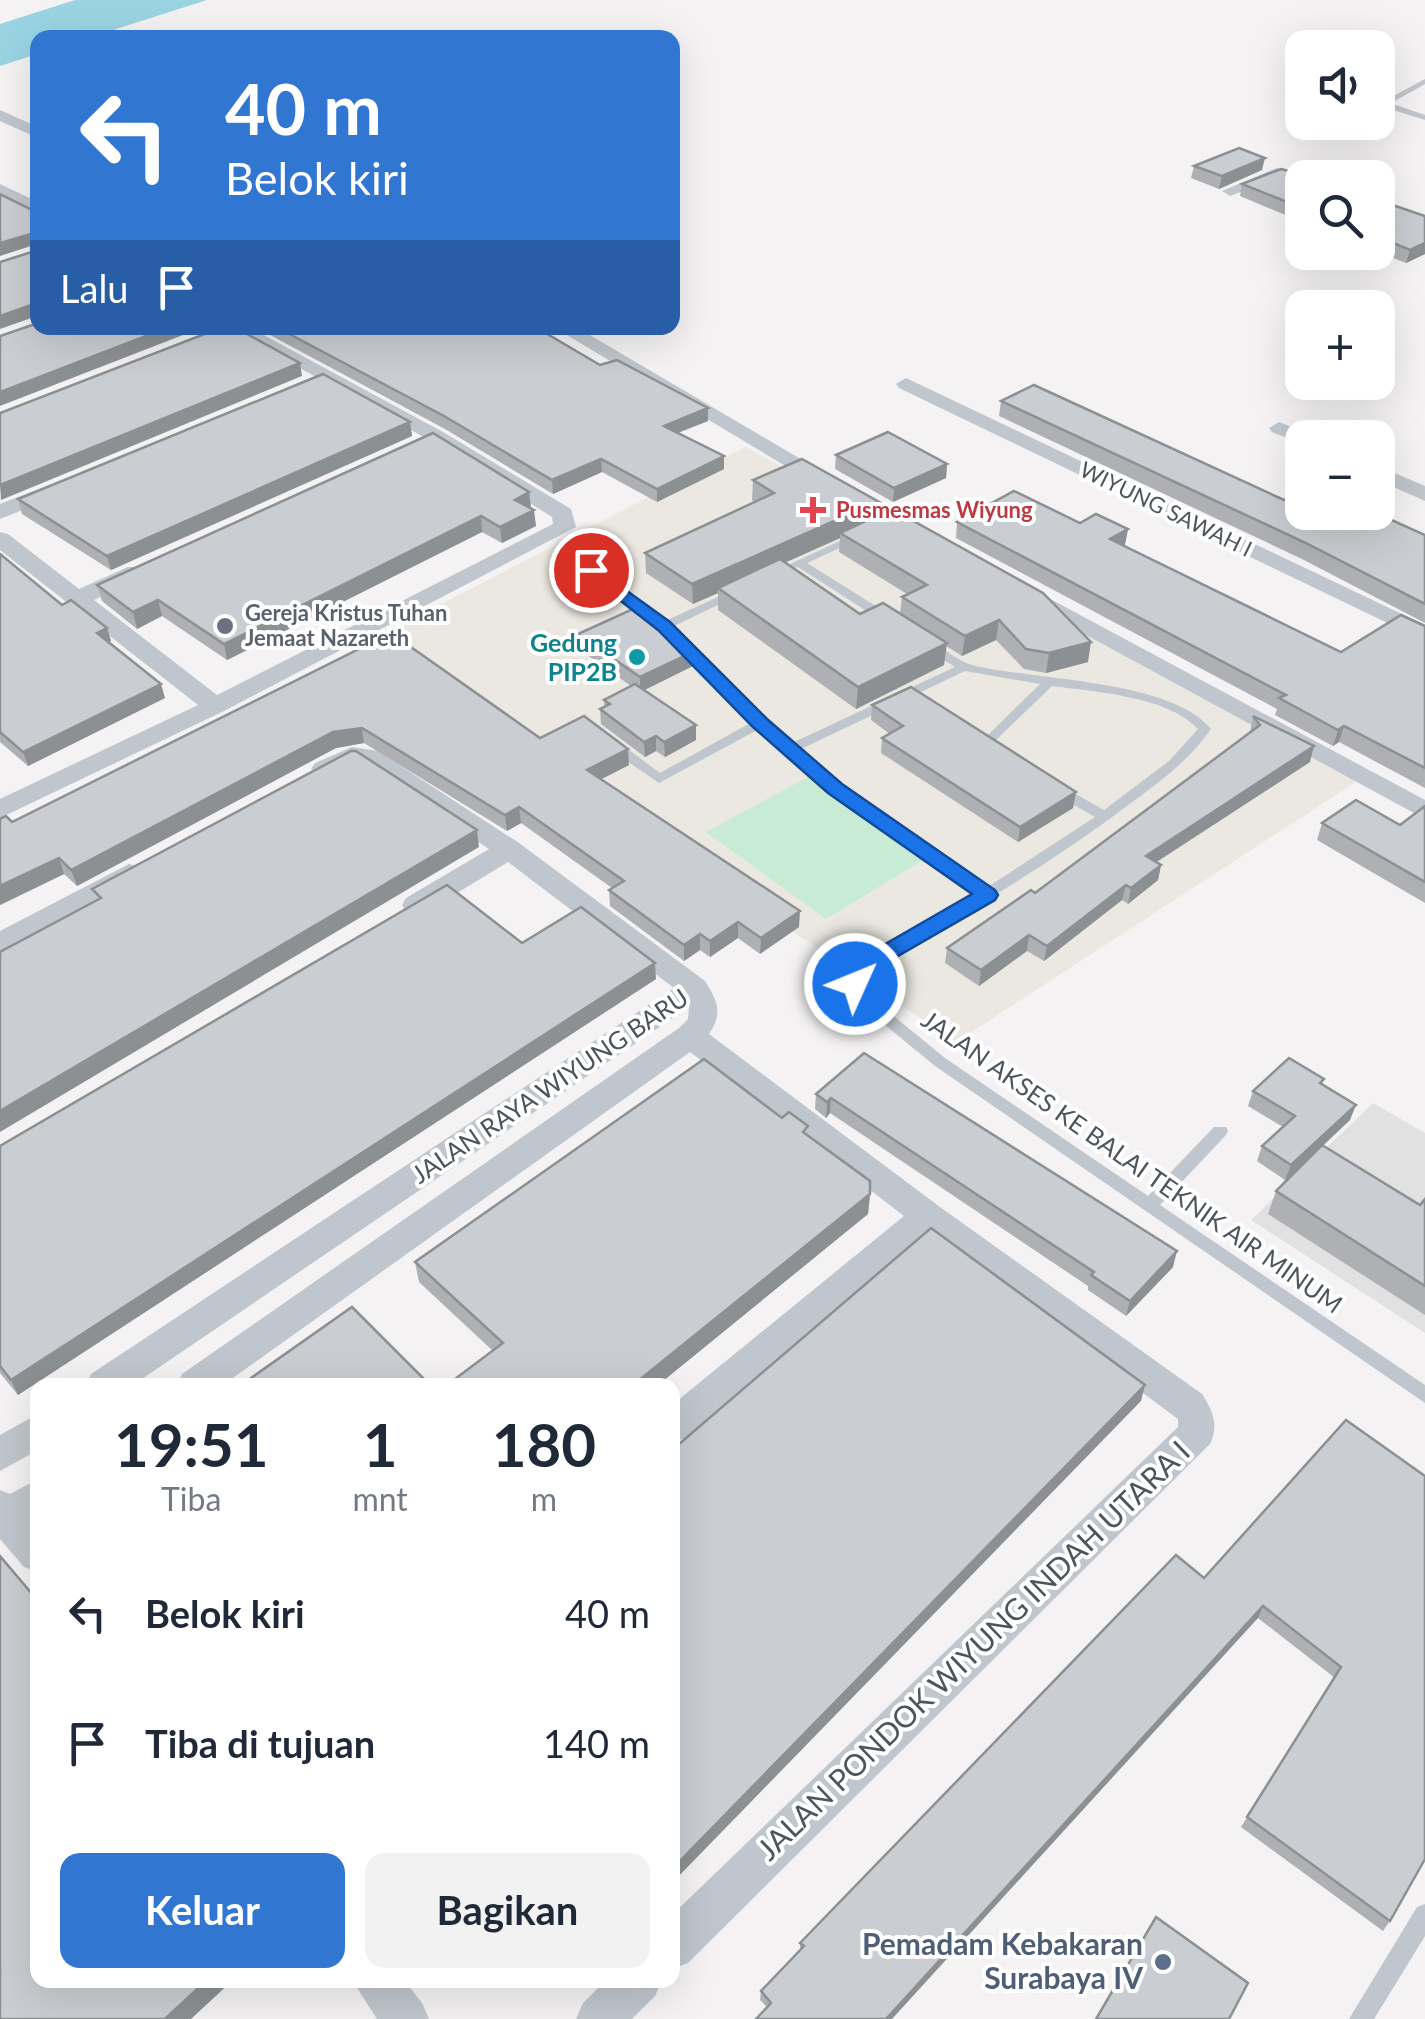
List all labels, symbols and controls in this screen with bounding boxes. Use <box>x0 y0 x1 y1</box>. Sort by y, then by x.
map controls <box>1285 30 1395 530</box>
button: sound <box>1285 30 1395 140</box>
text: 40 m <box>225 66 382 150</box>
icon: left <box>60 70 190 200</box>
text: Belok kiri <box>225 151 409 205</box>
button: search <box>1285 160 1395 270</box>
icon: arrive <box>149 260 204 315</box>
text: Lalu <box>60 265 129 311</box>
button: + <box>1285 290 1395 400</box>
button: − <box>1285 420 1395 530</box>
street label: WIYUNG SAWAH I <box>1076 455 1257 562</box>
place label: Pusmesmas Wiyung <box>836 496 1033 523</box>
marker: Pusmesmas Wiyung <box>800 497 826 523</box>
pin <box>549 528 634 613</box>
icon: arrive <box>564 543 619 598</box>
place label: Gereja Kristus Tuhan Jemaat Nazareth <box>245 599 447 651</box>
marker: Gereja Kristus Tuhan Jemaat Nazareth <box>214 615 236 637</box>
place label: Gedung PIP2B <box>530 627 617 686</box>
marker: Gedung PIP2B <box>626 646 648 668</box>
position arrow <box>803 932 907 1036</box>
street label: JALAN RAYA WIYUNG BARU <box>406 981 693 1189</box>
street label: JALAN AKSES KE BALAI TEKNIK AIR MINUM <box>916 1004 1349 1319</box>
text: 19:51 <box>114 1408 269 1480</box>
text: 1 <box>363 1408 398 1480</box>
text: 180 <box>492 1408 596 1480</box>
street label: JALAN PONDOK WIYUNG INDAH UTARA I <box>749 1433 1196 1866</box>
text: Tiba <box>161 1479 221 1518</box>
text: mnt <box>352 1479 408 1518</box>
text: m <box>531 1479 557 1518</box>
icon: left <box>60 1586 115 1641</box>
text: Belok kiri <box>145 1590 305 1636</box>
text: 40 m <box>565 1590 650 1636</box>
icon: arrive <box>60 1716 115 1771</box>
text: Tiba di tujuan <box>145 1720 375 1766</box>
text: 140 m <box>543 1720 650 1766</box>
button: Keluar <box>60 1853 345 1968</box>
button: Bagikan <box>365 1853 650 1968</box>
place label: Pemadam Kebakaran Surabaya IV <box>862 1925 1143 1995</box>
marker: Pemadam Kebakaran Surabaya IV <box>1152 1951 1174 1973</box>

